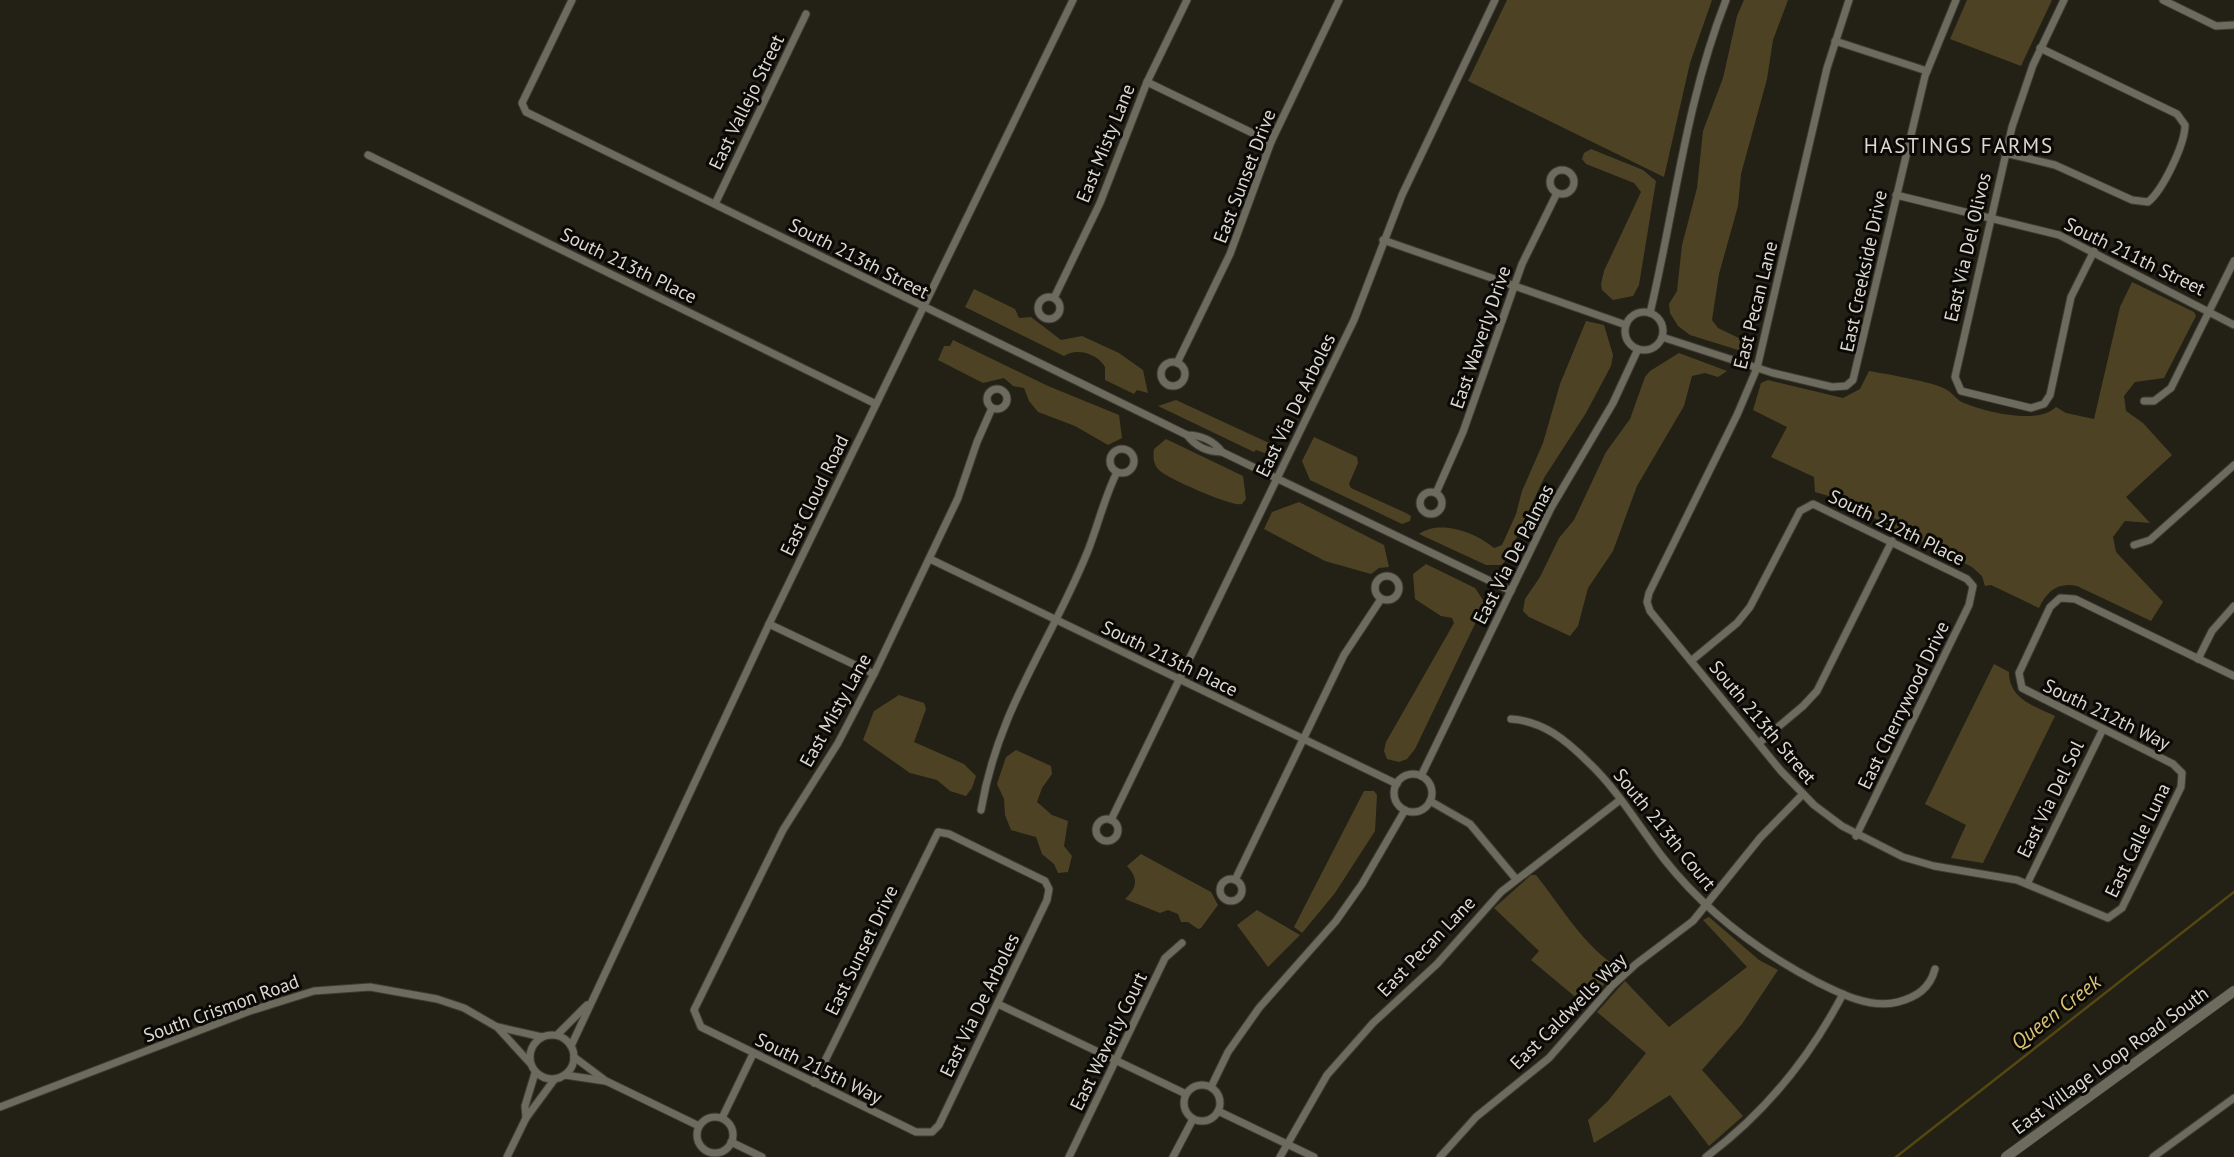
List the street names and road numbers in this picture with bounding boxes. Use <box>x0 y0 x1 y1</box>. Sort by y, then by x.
street label: East Vallejo Street <box>703 30 789 174</box>
street label: East Misty Lane <box>1070 80 1140 206</box>
street label: East Sunset Drive <box>1207 106 1281 246</box>
street label: East Via Del Olivos <box>1938 170 1996 324</box>
street label: East Creekside Drive <box>1834 188 1892 354</box>
street label: South 211th Street <box>2061 211 2210 301</box>
street label: South 213th Street <box>785 212 934 304</box>
street label: South 213th Place <box>557 222 701 308</box>
street label: East Pecan Lane <box>1728 239 1782 371</box>
street label: East Waverly Drive <box>1444 262 1516 412</box>
street label: East Via De Arboles <box>1250 329 1340 481</box>
street label: East Cloud Road <box>774 431 854 559</box>
street label: East Via De Palmas <box>1467 480 1559 628</box>
street label: South 212th Place <box>1825 484 1969 570</box>
street label: South 213th Place <box>1098 615 1242 701</box>
street label: East Cherrywood Drive <box>1852 617 1954 793</box>
street label: East Misty Lane <box>794 649 876 771</box>
street label: South 213th Street <box>1704 655 1822 789</box>
street label: South 212th Way <box>2040 673 2175 755</box>
street label: East Via Del Sol <box>2011 736 2089 862</box>
street label: South 213th Court <box>1609 763 1722 895</box>
street label: East Calle Luna <box>2099 779 2175 901</box>
street label: East Sunset Drive <box>819 881 903 1019</box>
street label: East Pecan Lane <box>1372 891 1480 1001</box>
street label: East Via De Arboles <box>934 929 1024 1081</box>
street label: East Caldwells Way <box>1505 948 1631 1074</box>
street label: East Waverly Court <box>1064 967 1152 1114</box>
street label: South Crismon Road <box>140 969 302 1047</box>
street label: East Village Loop Road South <box>2007 981 2213 1139</box>
street label: South 215th Way <box>752 1027 887 1109</box>

